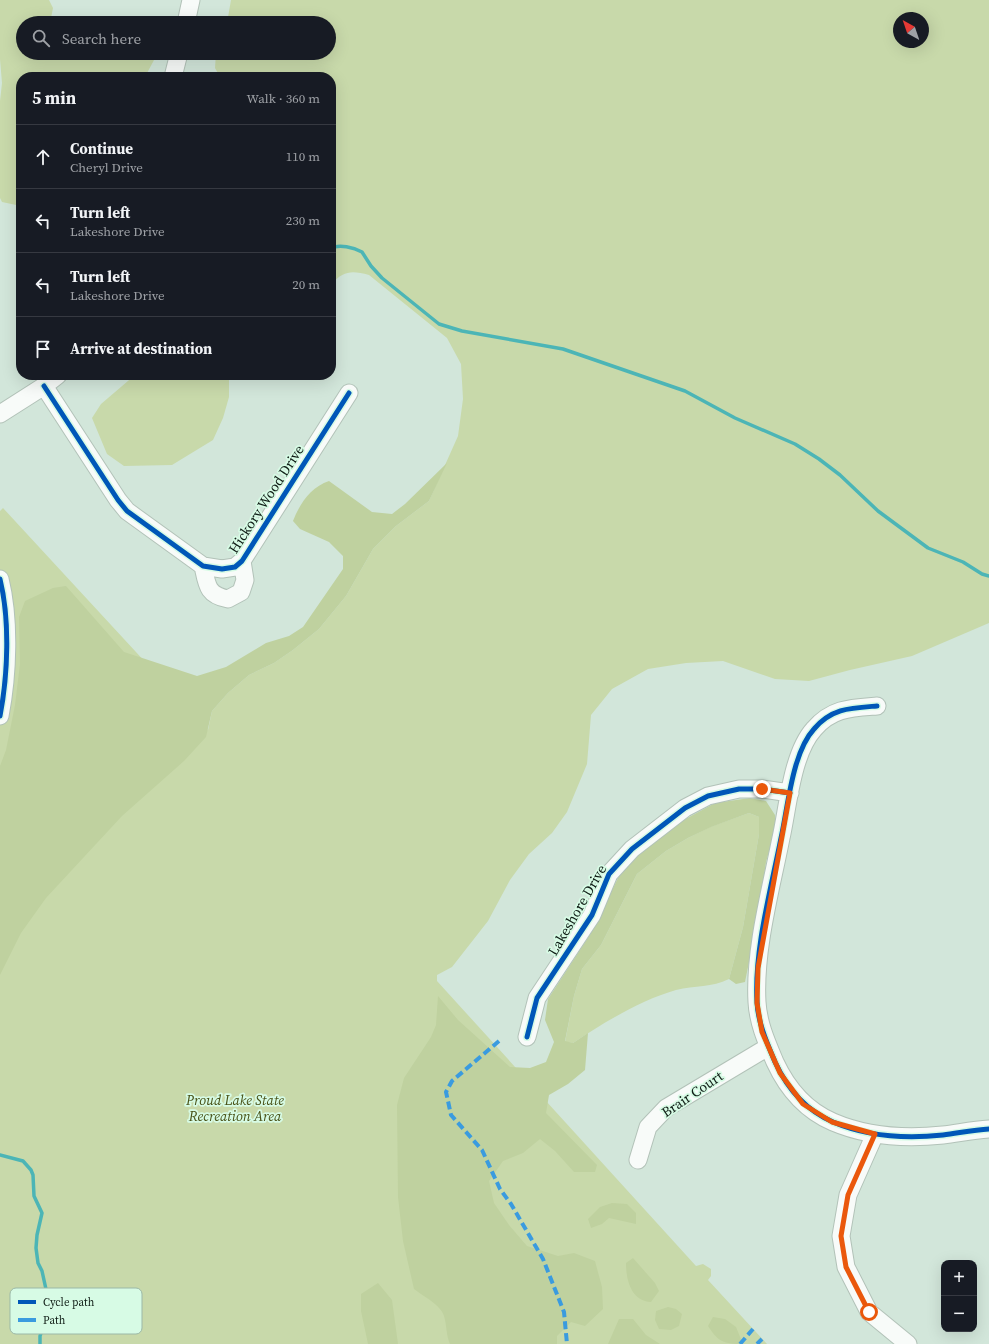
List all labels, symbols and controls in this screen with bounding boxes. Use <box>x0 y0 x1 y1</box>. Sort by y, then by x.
north arrow <box>893 12 929 48</box>
search box <box>16 16 336 60</box>
icon: search <box>30 27 52 49</box>
text: Search here <box>62 28 141 49</box>
text: 5 min <box>32 86 76 110</box>
text: Walk · 360 m <box>247 90 320 107</box>
text: Continue <box>70 138 133 159</box>
icon: ahead <box>32 146 54 168</box>
text: 110 m <box>286 148 320 165</box>
text: Cheryl Drive <box>70 159 143 176</box>
text: Turn left <box>70 202 130 223</box>
icon: left <box>32 210 54 232</box>
text: 230 m <box>286 212 320 229</box>
text: Lakeshore Drive <box>70 223 165 240</box>
text: Turn left <box>70 266 130 287</box>
icon: left <box>32 274 54 296</box>
text: 20 m <box>292 276 320 293</box>
text: Lakeshore Drive <box>70 287 165 304</box>
icon: arrive <box>32 338 54 360</box>
text: Arrive at destination <box>70 338 212 359</box>
street label: Hickory Wood Drive <box>223 441 309 557</box>
route end <box>753 780 771 798</box>
street label: Lakeshore Drive <box>543 861 611 959</box>
street label: Brair Court <box>657 1066 727 1122</box>
park label: Proud Lake State Recreation Area <box>185 1090 284 1126</box>
map controls <box>941 1260 977 1332</box>
button: + <box>941 1260 977 1296</box>
legend <box>10 1288 142 1334</box>
text: Cycle path <box>43 1295 95 1310</box>
button: − <box>941 1296 977 1332</box>
route start <box>860 1303 878 1321</box>
text: Path <box>43 1313 66 1328</box>

